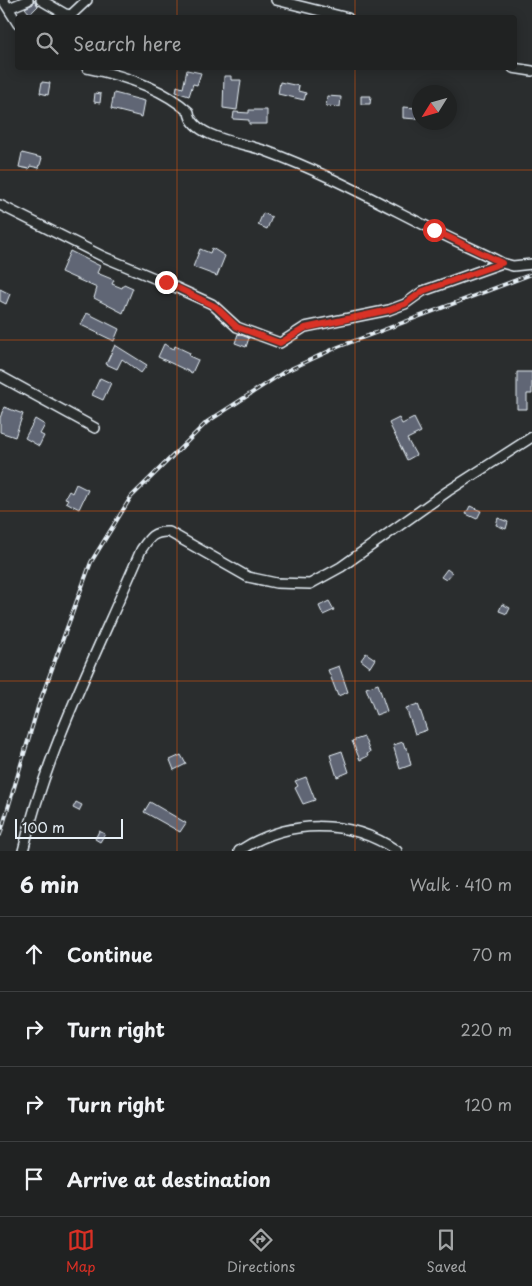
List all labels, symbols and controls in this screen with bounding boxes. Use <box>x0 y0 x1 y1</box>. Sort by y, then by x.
search box <box>15 15 517 70</box>
icon: search <box>33 29 61 57</box>
text: Search here <box>73 29 182 57</box>
north arrow <box>412 85 457 130</box>
route start <box>423 219 446 242</box>
route end <box>155 271 178 294</box>
scale bar <box>15 816 122 839</box>
text: 100 m <box>22 817 65 838</box>
text: 6 min <box>20 868 79 900</box>
text: Walk · 410 m <box>410 872 512 896</box>
icon: ahead <box>20 940 48 968</box>
text: Continue <box>67 940 153 968</box>
text: 70 m <box>472 942 512 966</box>
icon: right <box>20 1015 48 1043</box>
text: Turn right <box>67 1015 165 1043</box>
text: 220 m <box>461 1017 512 1041</box>
icon: right <box>20 1090 48 1118</box>
text: Turn right <box>67 1090 165 1118</box>
text: 120 m <box>465 1092 512 1116</box>
icon: arrive <box>20 1165 48 1193</box>
text: Arrive at destination <box>67 1165 271 1193</box>
tab: Map <box>66 1226 96 1277</box>
tab: Directions <box>227 1226 295 1277</box>
tab: Saved <box>427 1226 466 1277</box>

